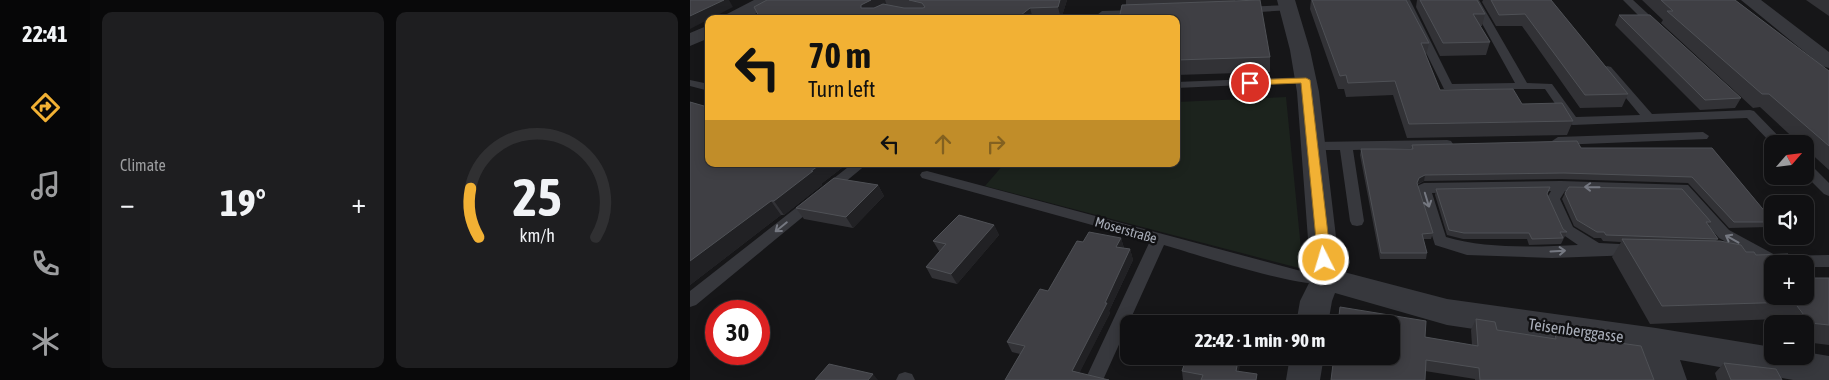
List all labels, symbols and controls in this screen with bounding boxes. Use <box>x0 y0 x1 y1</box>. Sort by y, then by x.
text: 22:41 <box>22 21 68 47</box>
icon: left <box>725 35 790 100</box>
text: 70 m <box>808 35 871 75</box>
pin <box>1229 62 1271 104</box>
icon: arrive <box>1236 69 1264 97</box>
text: Turn left <box>808 76 875 102</box>
icon: directions <box>28 90 63 125</box>
icon: left <box>876 130 904 158</box>
icon: ahead <box>929 130 957 158</box>
icon: right <box>982 130 1010 158</box>
north arrow <box>1764 135 1814 185</box>
map controls <box>1764 135 1814 365</box>
text: Climate <box>120 156 166 174</box>
text: 25 <box>513 167 561 227</box>
icon: music <box>28 168 63 203</box>
text: 19° <box>220 181 266 224</box>
one-way arrow <box>1584 182 1600 192</box>
text: − <box>120 187 135 219</box>
text: + <box>351 187 366 219</box>
one-way arrow <box>1423 191 1433 207</box>
button: sound <box>1764 195 1814 245</box>
street label: Moserstraße <box>1093 214 1159 246</box>
one-way arrow <box>774 222 788 232</box>
text: km/h <box>519 225 555 246</box>
position arrow <box>1297 233 1349 285</box>
one-way arrow <box>1725 234 1740 244</box>
icon: phone <box>28 246 63 281</box>
one-way arrow <box>1550 246 1566 255</box>
button: + <box>1764 255 1814 305</box>
speed limit sign: 30 <box>705 300 770 365</box>
street label: Teisenberggasse <box>1527 314 1625 347</box>
button: − <box>1764 315 1814 365</box>
icon: climate <box>28 324 63 359</box>
text: 22:42 · 1 min · 90 m <box>1195 329 1325 351</box>

